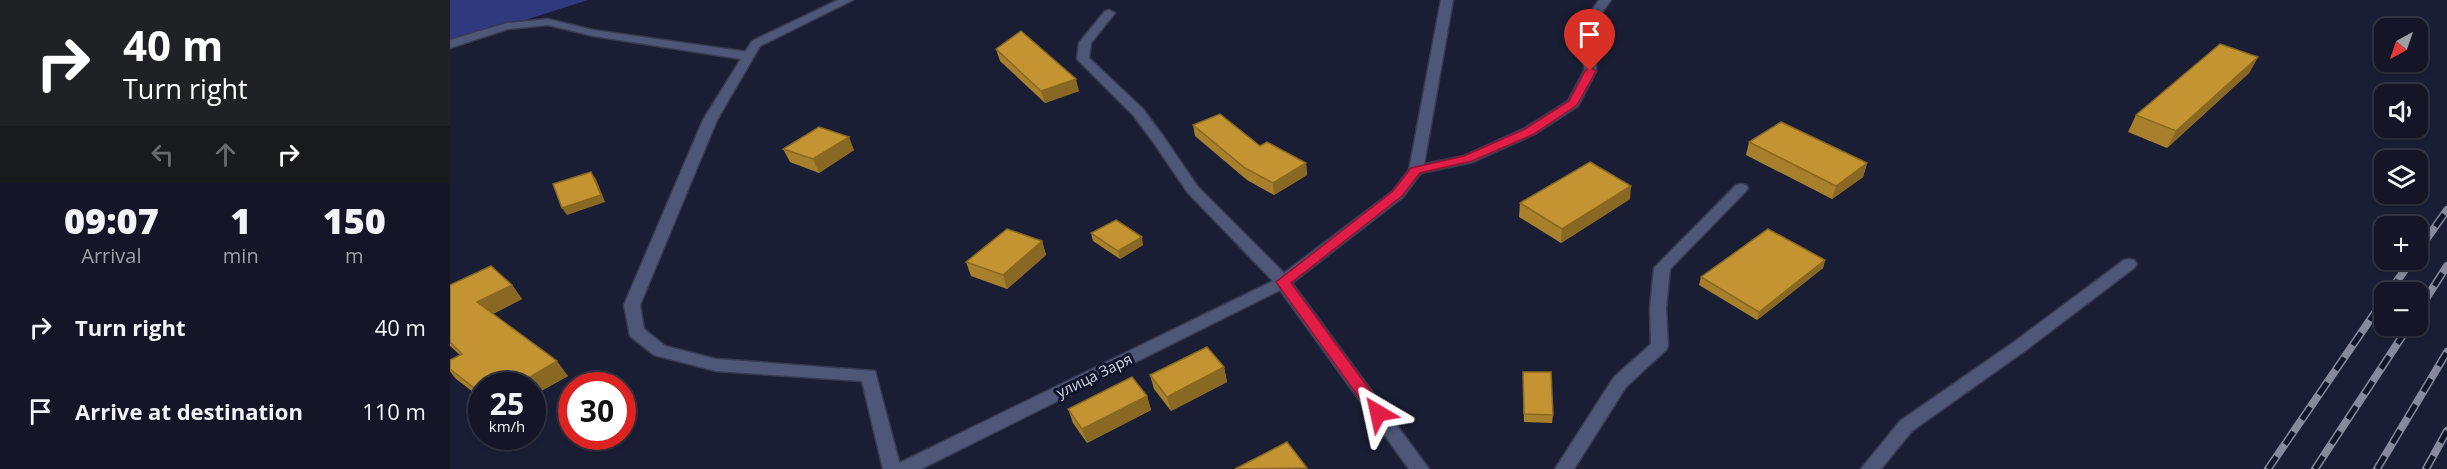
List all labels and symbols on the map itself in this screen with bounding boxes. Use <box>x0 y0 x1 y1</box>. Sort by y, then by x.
pin <box>1564 9 1615 71</box>
north arrow <box>2374 18 2428 72</box>
street label: улица Заря <box>1053 348 1135 402</box>
speed limit sign: 30 <box>558 372 636 450</box>
position arrow <box>1346 381 1410 445</box>

